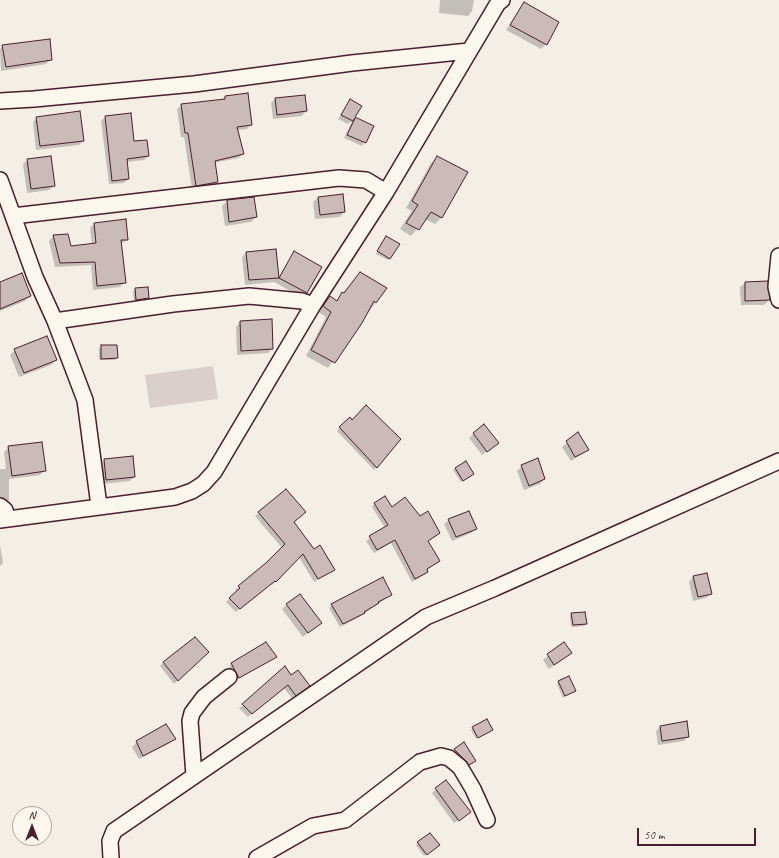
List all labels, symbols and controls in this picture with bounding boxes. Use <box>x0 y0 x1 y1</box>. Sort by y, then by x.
north arrow <box>12 806 52 846</box>
text: N <box>29 808 35 822</box>
scale bar <box>639 820 758 846</box>
text: 50 m <box>644 827 664 843</box>

